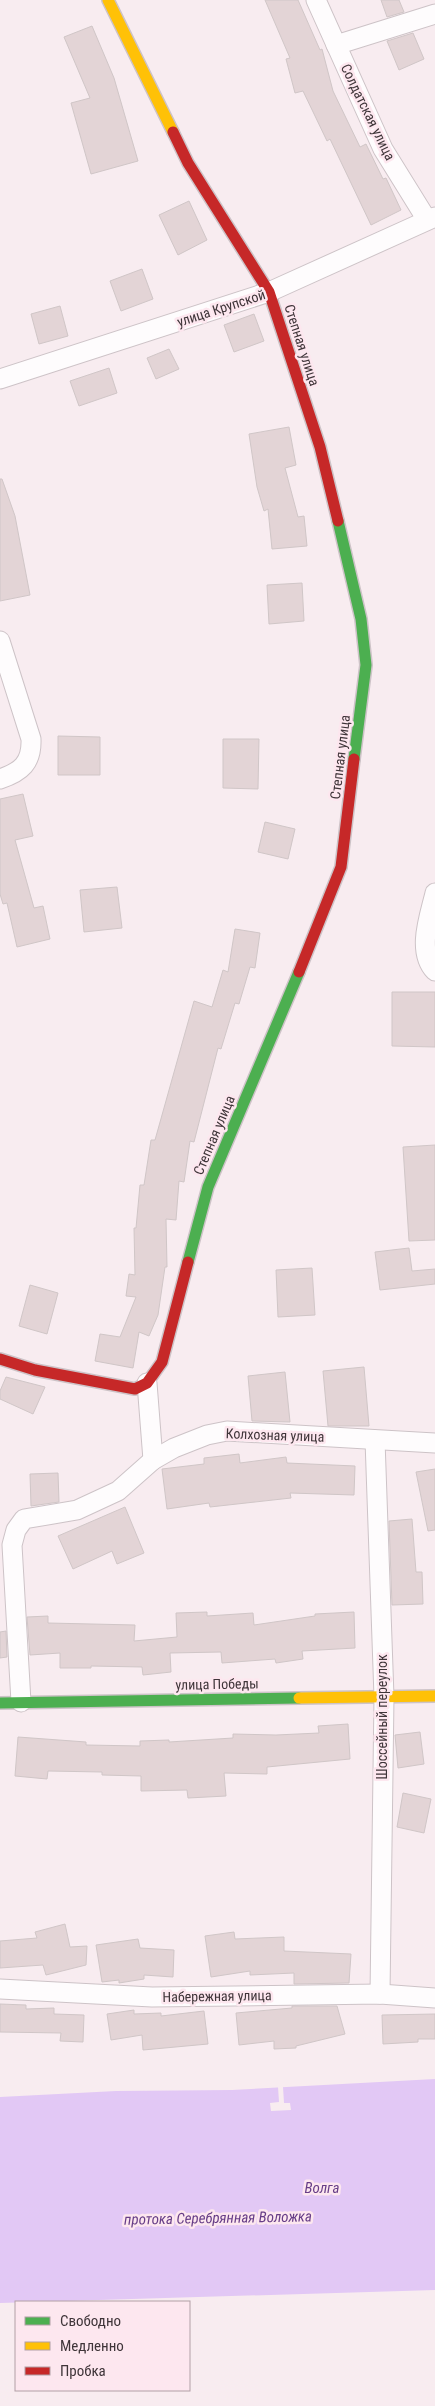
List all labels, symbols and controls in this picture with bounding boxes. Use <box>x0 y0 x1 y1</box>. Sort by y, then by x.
street label: Солдатская улица <box>338 61 398 163</box>
street label: улица Крупской <box>175 286 267 330</box>
street label: Степная улица <box>281 302 323 388</box>
street label: Степная улица <box>327 714 353 800</box>
street label: Степная улица <box>190 1093 238 1177</box>
street label: Колхозная улица <box>225 1425 325 1445</box>
street label: Шоссейный переулок <box>374 1654 390 1780</box>
street label: улица Победы <box>175 1675 259 1693</box>
street label: Набережная улица <box>162 1987 272 2005</box>
water label: Волга <box>305 2179 339 2197</box>
water label: протока Серебрянная Воложка <box>124 2207 312 2229</box>
legend <box>15 2301 190 2391</box>
text: Свободно <box>60 2312 121 2330</box>
text: Медленно <box>60 2337 124 2355</box>
text: Пробка <box>60 2362 106 2380</box>

